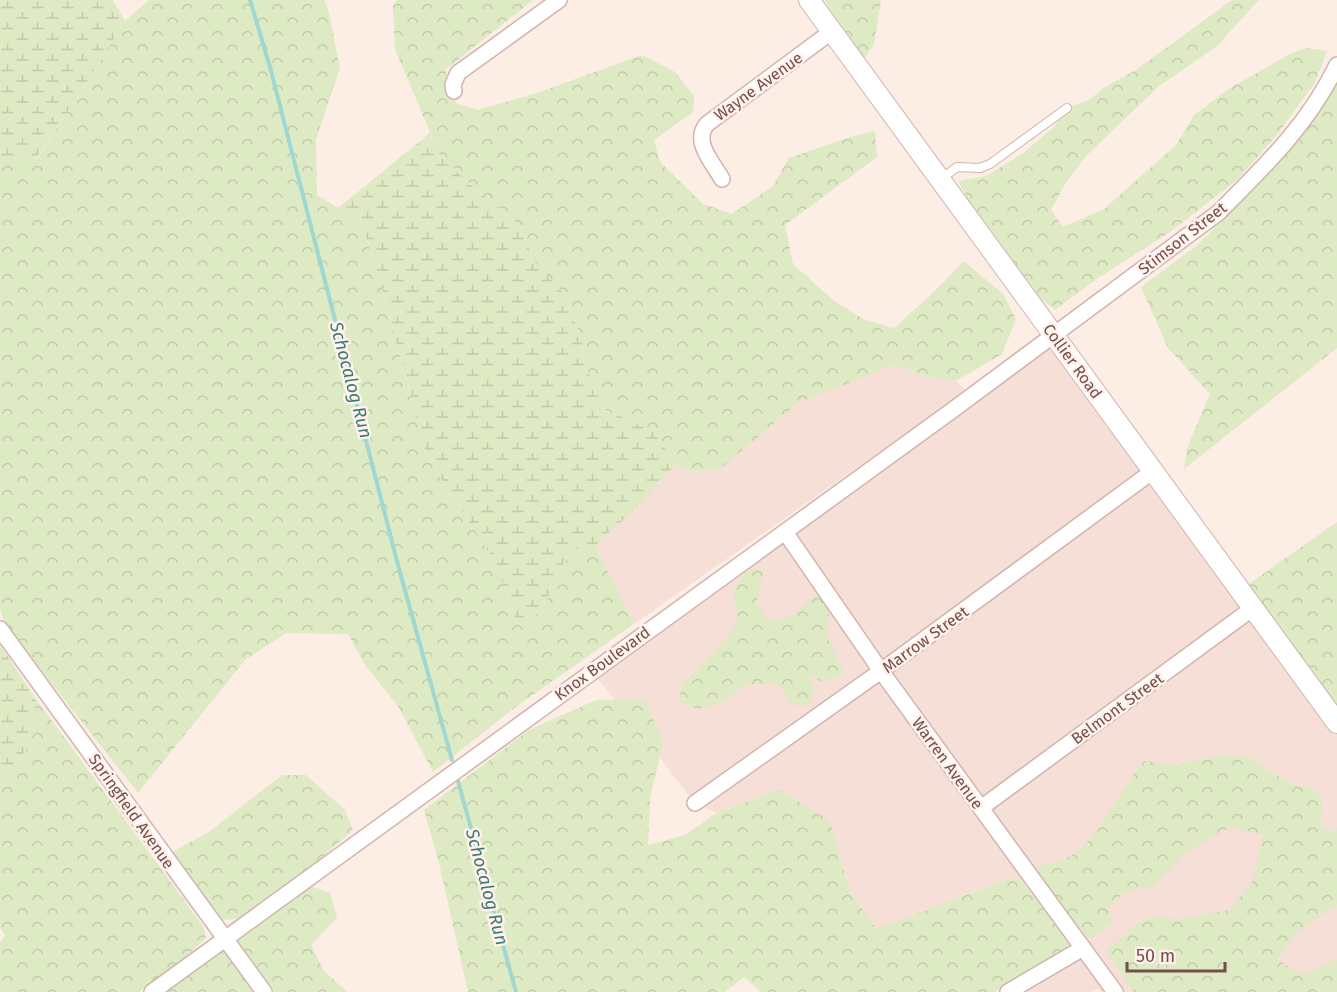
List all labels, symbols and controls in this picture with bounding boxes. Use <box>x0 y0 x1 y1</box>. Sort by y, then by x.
street label: Wayne Avenue <box>710 48 806 125</box>
street label: Stimson Street <box>1134 198 1230 279</box>
water label: Schocalog Run <box>325 318 377 441</box>
street label: Collier Road <box>1039 320 1106 402</box>
street label: Marrow Street <box>879 602 972 677</box>
street label: Knox Boulevard <box>551 622 654 704</box>
street label: Belmont Street <box>1068 669 1167 748</box>
street label: Warren Avenue <box>908 714 987 813</box>
street label: Springfield Avenue <box>85 750 178 872</box>
water label: Schocalog Run <box>461 825 513 948</box>
scale bar <box>1127 935 1224 973</box>
text: 50 m <box>1136 945 1175 967</box>

